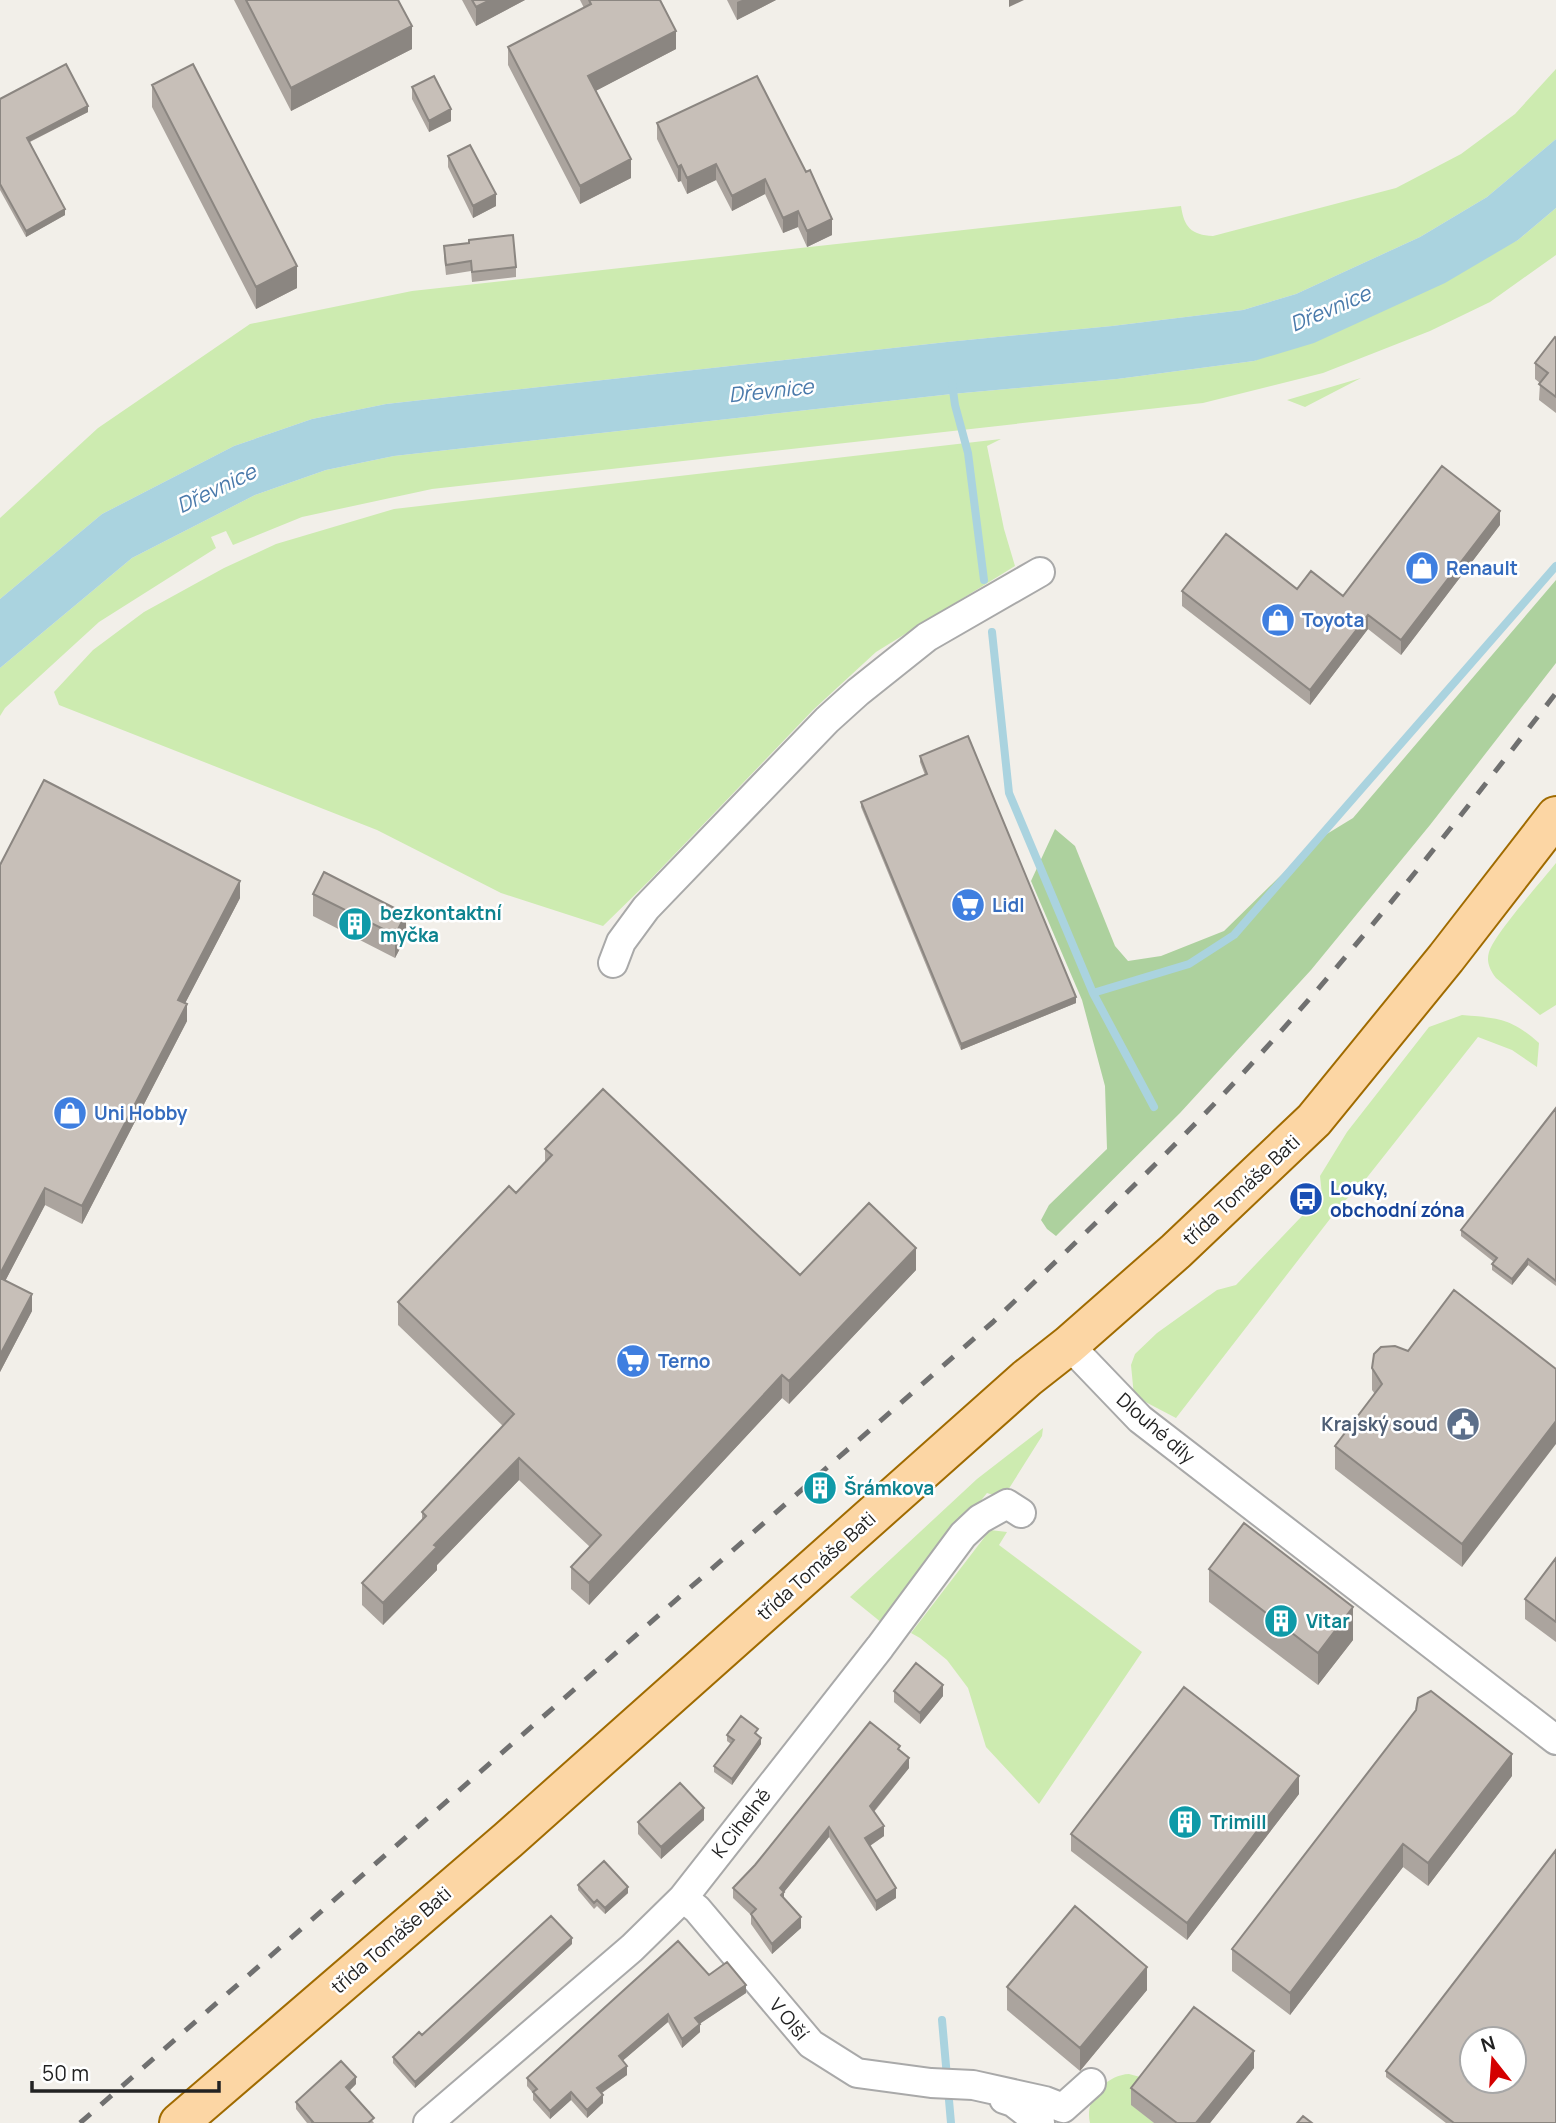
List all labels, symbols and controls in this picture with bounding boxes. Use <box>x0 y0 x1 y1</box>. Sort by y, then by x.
water label: Dřevnice <box>1285 278 1376 337</box>
water label: Dřevnice <box>727 371 816 408</box>
water label: Dřevnice <box>172 456 262 519</box>
shop icon: Renault <box>1403 549 1441 587</box>
place label: Renault <box>1446 555 1518 581</box>
shop icon: Toyota <box>1259 601 1297 639</box>
place label: Toyota <box>1302 607 1365 633</box>
supermarket icon: Lidl <box>949 886 987 924</box>
place label: Lidl <box>992 892 1025 918</box>
place label: bezkontaktní myčka <box>380 900 502 948</box>
building icon: bezkontaktní myčka <box>336 905 374 943</box>
shop icon: Uni Hobby <box>51 1094 89 1132</box>
place label: Uni Hobby <box>94 1100 188 1126</box>
street label: třída Tomáše Bati <box>1177 1129 1305 1251</box>
place label: Louky, obchodní zóna <box>1330 1175 1465 1223</box>
bus stop icon: Louky, obchodní zóna <box>1287 1180 1325 1218</box>
supermarket icon: Terno <box>614 1342 652 1380</box>
place label: Terno <box>658 1348 711 1374</box>
street label: Dlouhé díly <box>1111 1387 1201 1469</box>
public building icon: Krajský soud <box>1444 1405 1482 1443</box>
place label: Krajský soud <box>1321 1411 1438 1437</box>
building icon: Šrámkova <box>801 1469 839 1507</box>
place label: Šrámkova <box>844 1475 934 1501</box>
street label: třída Tomáše Bati <box>751 1506 881 1626</box>
building icon: Vitar <box>1262 1602 1300 1640</box>
place label: Vitar <box>1306 1608 1350 1634</box>
street label: K Cihelně <box>706 1783 776 1863</box>
building icon: Trimill <box>1166 1803 1204 1841</box>
place label: Trimill <box>1210 1809 1267 1835</box>
street label: třída Tomáše Bati <box>325 1881 457 1999</box>
street label: V Olší <box>764 1992 814 2046</box>
north arrow <box>1458 2025 1528 2095</box>
text: N <box>1478 2029 1498 2058</box>
scale bar <box>32 2050 219 2094</box>
text: 50 m <box>42 2059 89 2087</box>

